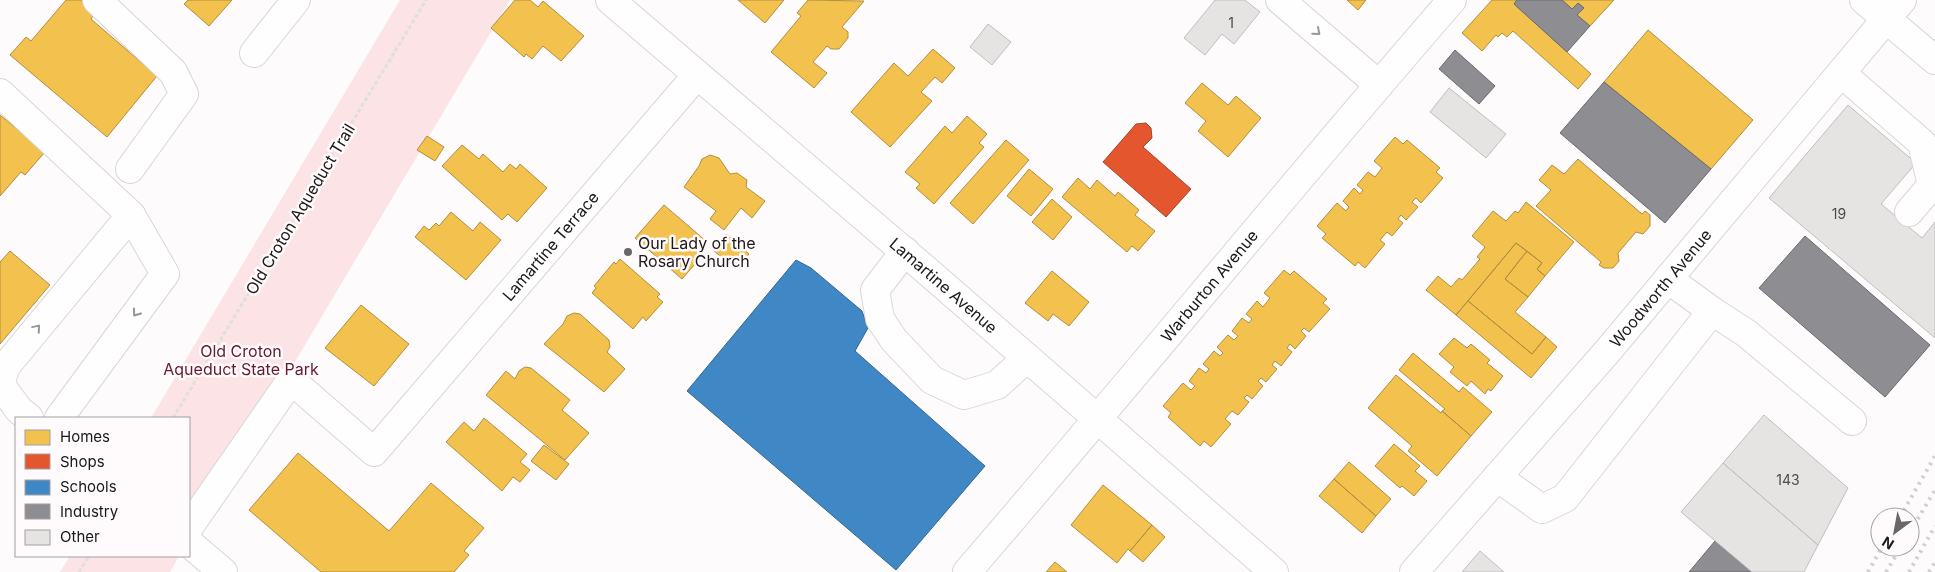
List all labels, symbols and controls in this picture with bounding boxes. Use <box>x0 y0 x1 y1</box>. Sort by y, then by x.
house number: 1 <box>1228 14 1234 31</box>
one-way arrow <box>1311 26 1320 35</box>
street label: Old Croton Aqueduct Trail <box>241 120 359 298</box>
street label: Lamartine Terrace <box>498 187 603 305</box>
house number: 19 <box>1832 205 1846 222</box>
street label: Woodworth Avenue <box>1605 225 1716 351</box>
street label: Warburton Avenue <box>1156 226 1262 346</box>
place label: Our Lady of the Rosary Church <box>638 233 756 271</box>
street label: Lamartine Avenue <box>886 233 1002 337</box>
marker: Our Lady of the Rosary Church <box>622 246 634 258</box>
one-way arrow <box>134 307 142 316</box>
one-way arrow <box>32 325 41 334</box>
park label: Old Croton Aqueduct State Park <box>163 341 319 379</box>
legend <box>15 417 190 557</box>
text: Homes <box>60 427 110 446</box>
text: Shops <box>60 452 105 471</box>
house number: 143 <box>1776 471 1800 488</box>
text: Schools <box>60 477 117 496</box>
text: Industry <box>60 502 119 521</box>
north arrow <box>1870 507 1920 557</box>
text: Other <box>60 527 100 546</box>
text: N <box>1879 533 1897 553</box>

